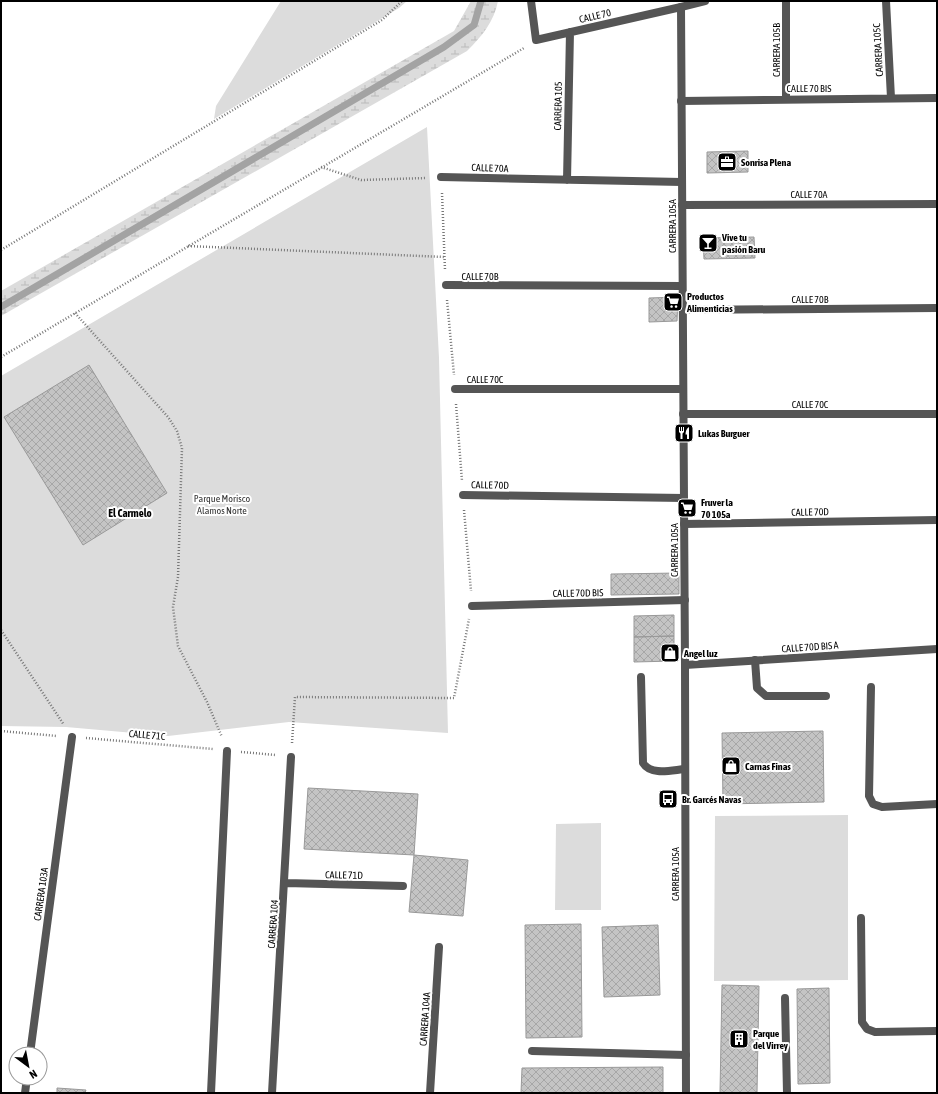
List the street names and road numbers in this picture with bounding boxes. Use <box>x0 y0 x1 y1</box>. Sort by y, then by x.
street label: CALLE 70 <box>578 7 612 25</box>
street label: CARRERA 105C <box>871 22 885 77</box>
street label: CARRERA 105B <box>771 23 782 77</box>
street label: CARRERA 105 <box>552 81 564 131</box>
street label: CALLE 70 BIS <box>786 83 832 94</box>
street label: CALLE 70A <box>471 162 509 174</box>
street label: CALLE 70A <box>790 189 828 200</box>
street label: CARRERA 105A <box>667 199 678 253</box>
street label: CALLE 70B <box>462 271 499 282</box>
street label: CALLE 70B <box>792 294 829 305</box>
street label: CALLE 70C <box>467 374 504 385</box>
street label: CALLE 70C <box>792 399 829 410</box>
street label: CALLE 70D <box>471 479 509 491</box>
street label: CALLE 70D <box>791 506 829 518</box>
street label: CARRERA 105A <box>669 523 680 577</box>
street label: CALLE 70D BIS <box>553 587 603 599</box>
street label: CALLE 70D BIS A <box>781 640 839 654</box>
street label: CALLE 71C <box>128 728 166 742</box>
street label: CARRERA 105A <box>670 847 681 901</box>
street label: CARRERA 103A <box>32 866 50 921</box>
street label: CALLE 71D <box>325 869 363 881</box>
street label: CARRERA 104 <box>266 899 280 949</box>
street label: CARRERA 104A <box>418 992 432 1046</box>

